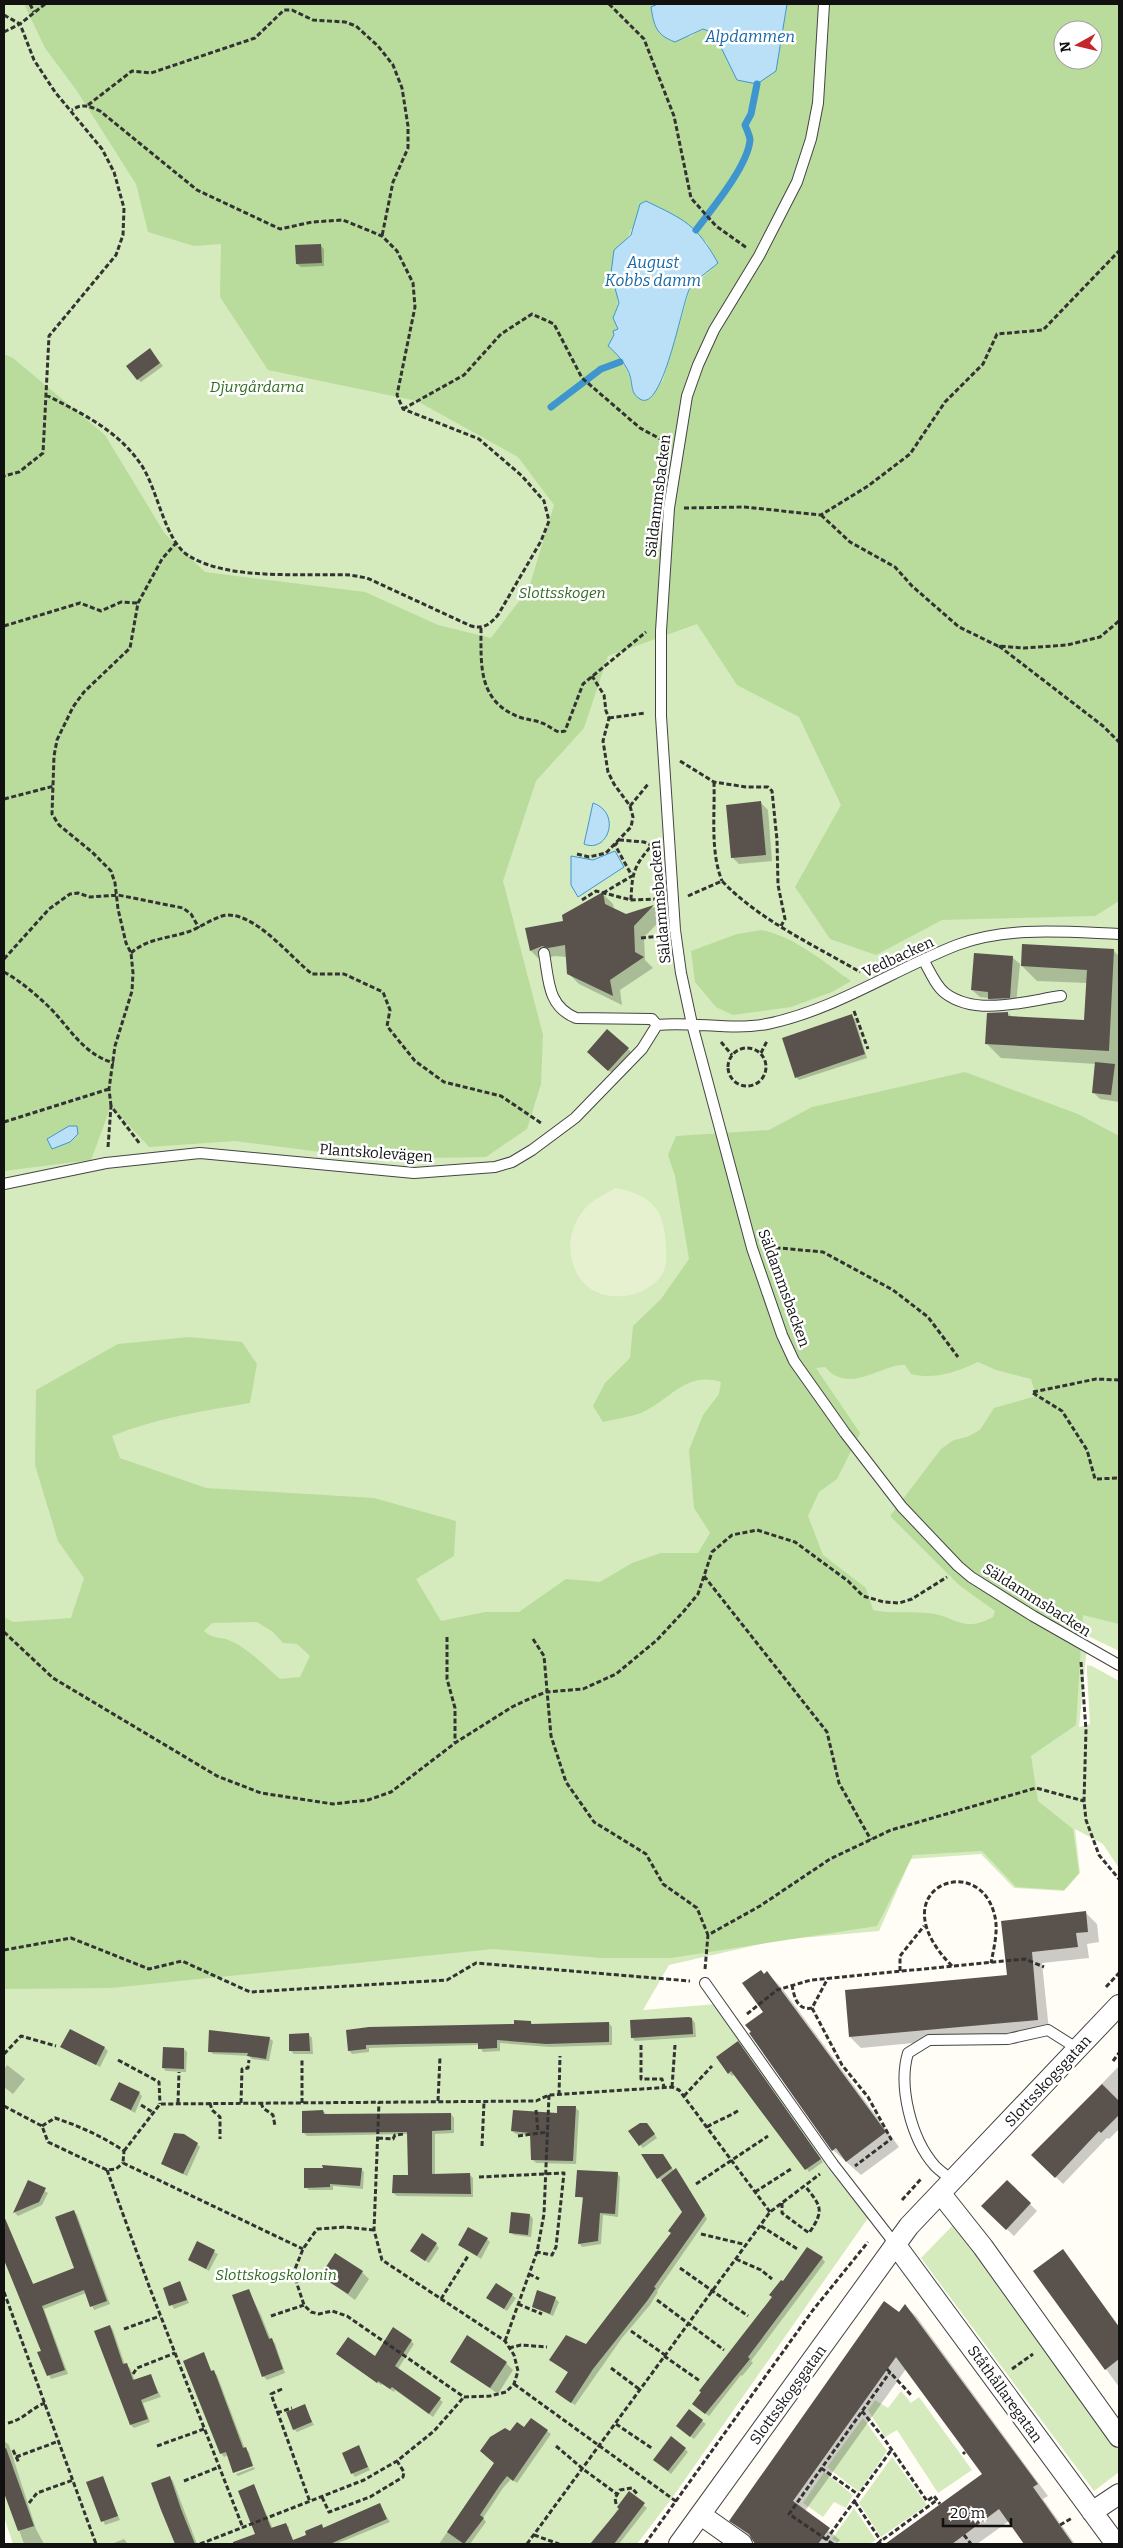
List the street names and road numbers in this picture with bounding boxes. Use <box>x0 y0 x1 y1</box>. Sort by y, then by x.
street label: Säldammsbacken <box>642 433 675 559</box>
street label: Säldammsbacken <box>646 839 674 964</box>
street label: Vedbacken <box>860 932 937 981</box>
street label: Plantskolevägen <box>319 1140 434 1166</box>
street label: Säldammsbacken <box>754 1227 814 1350</box>
street label: Säldammsbacken <box>980 1560 1095 1641</box>
street label: Slottsskogsgatan <box>1001 2031 1095 2130</box>
street label: Slottsskogsgatan <box>746 2341 830 2448</box>
street label: Ståthållaregatan <box>964 2342 1047 2446</box>

